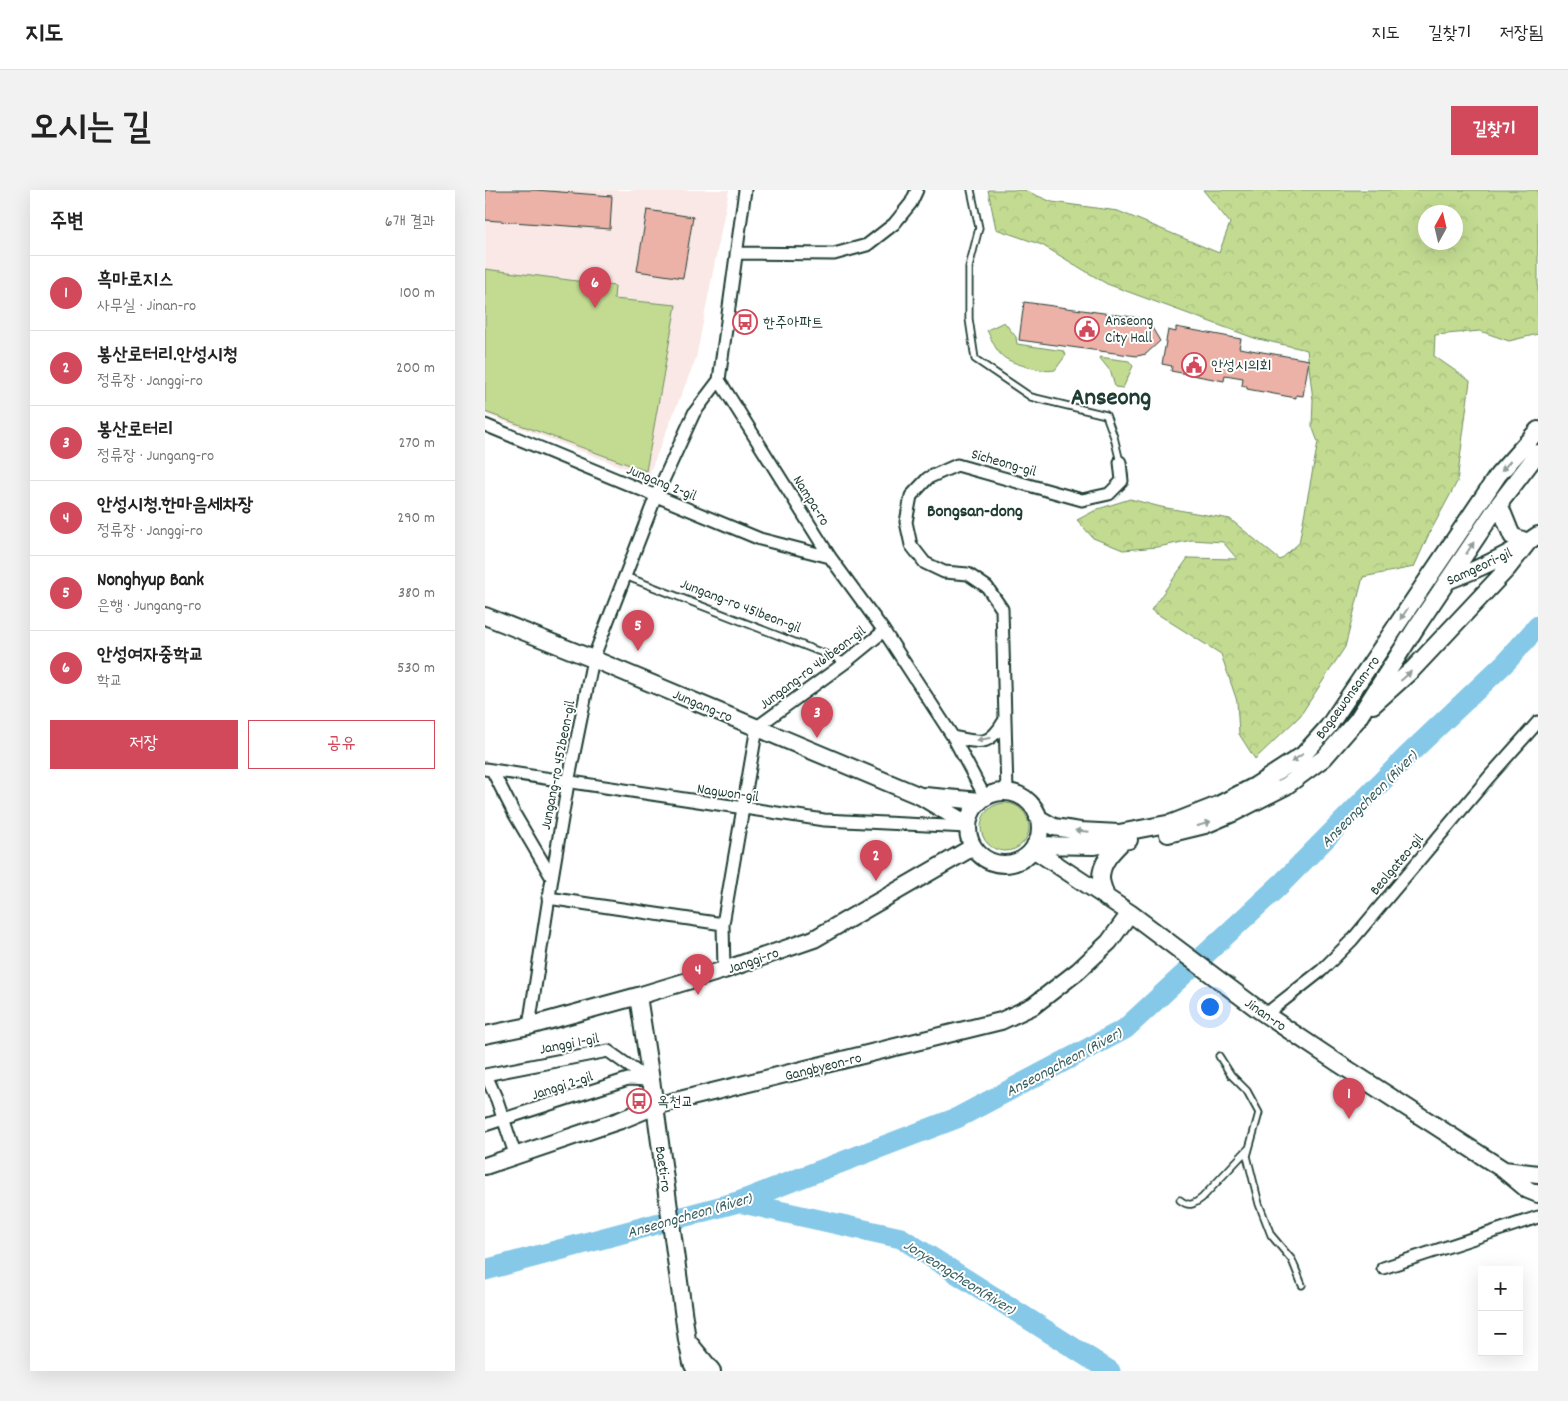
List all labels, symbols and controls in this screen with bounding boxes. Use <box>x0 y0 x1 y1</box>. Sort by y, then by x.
text: 지도 <box>25 18 64 52</box>
text: 지도 <box>1371 22 1400 47</box>
text: 길찾기 <box>1428 22 1472 47</box>
text: 저장됨 <box>1500 22 1543 47</box>
text: 오시는 길 <box>30 105 151 155</box>
button: 길찾기 <box>1451 106 1538 155</box>
north arrow <box>1418 205 1463 250</box>
text: 주변 <box>50 208 84 238</box>
text: 6개 결과 <box>385 211 435 234</box>
pin: 6 <box>579 267 611 308</box>
text: 흑마로지스 <box>97 268 173 295</box>
text: 1 <box>64 282 68 305</box>
text: 100 m <box>399 282 435 305</box>
text: 사무실 · Jinan-ro <box>97 295 196 318</box>
bus stop icon: 한주아파트 <box>732 309 758 335</box>
place label: Anseong City Hall <box>1105 311 1153 350</box>
place label: 한주아파트 <box>763 313 823 335</box>
public building icon: Anseong City Hall <box>1074 316 1100 342</box>
text: 봉산로터리.안성시청 <box>97 343 238 370</box>
public building icon: 안성시의회 <box>1181 352 1207 378</box>
place label: 안성시의회 <box>1211 356 1271 378</box>
text: 2 <box>63 357 70 380</box>
text: 200 m <box>396 357 435 380</box>
text: 정류장 · Janggi-ro <box>97 370 203 393</box>
district label: Anseong <box>1071 381 1151 417</box>
text: 봉산로터리 <box>97 418 173 445</box>
text: 3 <box>62 432 70 455</box>
text: 270 m <box>399 432 435 455</box>
street label: Sicheong-gil <box>968 444 1039 484</box>
text: 정류장 · Jungang-ro <box>97 445 214 468</box>
street label: Jungang 2-gil <box>623 460 700 508</box>
one-way arrow <box>1500 460 1512 472</box>
street label: Nampa-ro <box>786 471 835 531</box>
text: 안성시청.한마음세차장 <box>97 493 253 520</box>
district label: Bongsan-dong <box>927 500 1023 525</box>
text: 4 <box>63 507 69 530</box>
text: 290 m <box>397 507 435 530</box>
text: 정류장 · Janggi-ro <box>97 520 203 543</box>
one-way arrow <box>1465 542 1475 555</box>
street label: Samgeori-gil <box>1443 543 1517 593</box>
text: Nonghyup Bank <box>97 568 204 595</box>
street label: Jungang-ro 451beon-gil <box>677 574 804 640</box>
text: 5 <box>62 582 70 605</box>
text: 380 m <box>398 582 435 605</box>
text: 은행 · Jungang-ro <box>97 595 201 618</box>
one-way arrow <box>1399 608 1408 621</box>
pin: 5 <box>622 610 654 651</box>
street label: Jungang-ro 461beon-gil <box>755 621 871 716</box>
text: 안성여자중학교 <box>97 643 204 670</box>
street label: Bogaewonsam-ro <box>1311 652 1387 744</box>
text: 6 <box>62 657 70 680</box>
text: 530 m <box>397 657 435 680</box>
text: 학교 <box>97 670 123 693</box>
one-way arrow <box>1399 670 1411 682</box>
street label: Jungang-ro <box>669 684 736 729</box>
pin: 3 <box>801 697 833 738</box>
street label: Jungang-ro 452beon-gil <box>536 698 582 832</box>
button: 저장 <box>50 720 238 769</box>
button: 공유 <box>248 720 435 769</box>
one-way arrow <box>975 736 991 744</box>
water label: Anseongcheon (River) <box>1316 745 1424 853</box>
one-way arrow <box>1290 753 1304 763</box>
street label: Nagwon-gil <box>695 779 761 809</box>
one-way arrow <box>1197 820 1212 828</box>
one-way arrow <box>1073 827 1089 835</box>
street label: Beolgateo-gil <box>1365 829 1430 901</box>
pin: 2 <box>860 840 892 881</box>
street label: Janggi-ro <box>725 943 782 981</box>
pin: 4 <box>682 954 714 995</box>
street label: Jinan-ro <box>1240 993 1290 1038</box>
your location <box>1197 994 1223 1020</box>
water label: Anseongcheon (River) <box>1002 1022 1127 1104</box>
street label: Janggi 1-gil <box>538 1028 601 1061</box>
street label: Gangbyeon-ro <box>783 1048 864 1088</box>
street label: Janggi 2-gil <box>529 1067 597 1107</box>
pin: 1 <box>1333 1078 1365 1119</box>
bus stop icon: 옥천교 <box>626 1088 652 1114</box>
place label: 옥천교 <box>657 1092 693 1114</box>
street label: Baeti-ro <box>648 1145 676 1194</box>
water label: Anseongcheon (River) <box>625 1187 756 1245</box>
water label: Joryeongcheon(River) <box>898 1235 1020 1322</box>
map controls <box>1478 1266 1523 1356</box>
button: + <box>1478 1266 1523 1311</box>
button: − <box>1478 1311 1523 1356</box>

